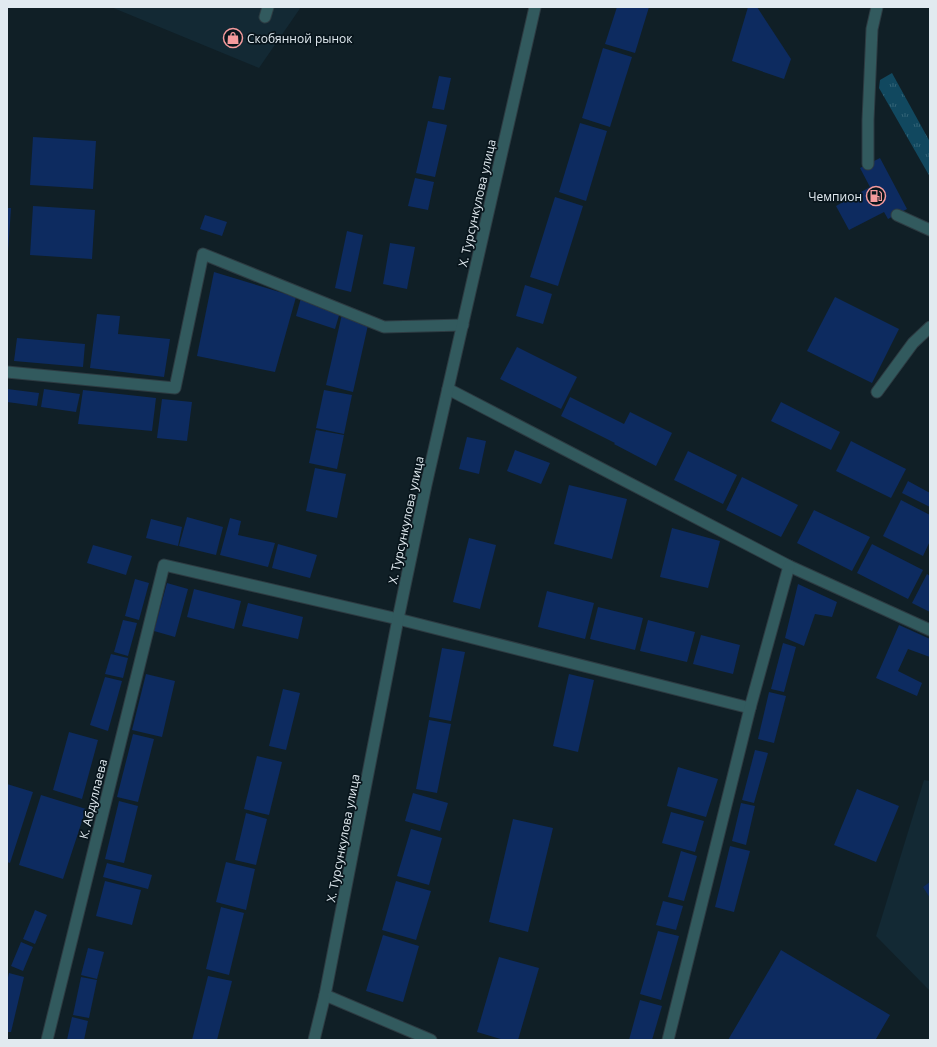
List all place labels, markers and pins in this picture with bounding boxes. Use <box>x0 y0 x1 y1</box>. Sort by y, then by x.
shop icon: Скобянной рынок <box>222 27 244 49</box>
place label: Скобянной рынок <box>247 30 353 47</box>
fuel station icon: Чемпион <box>865 185 887 207</box>
place label: Чемпион <box>808 188 862 205</box>

